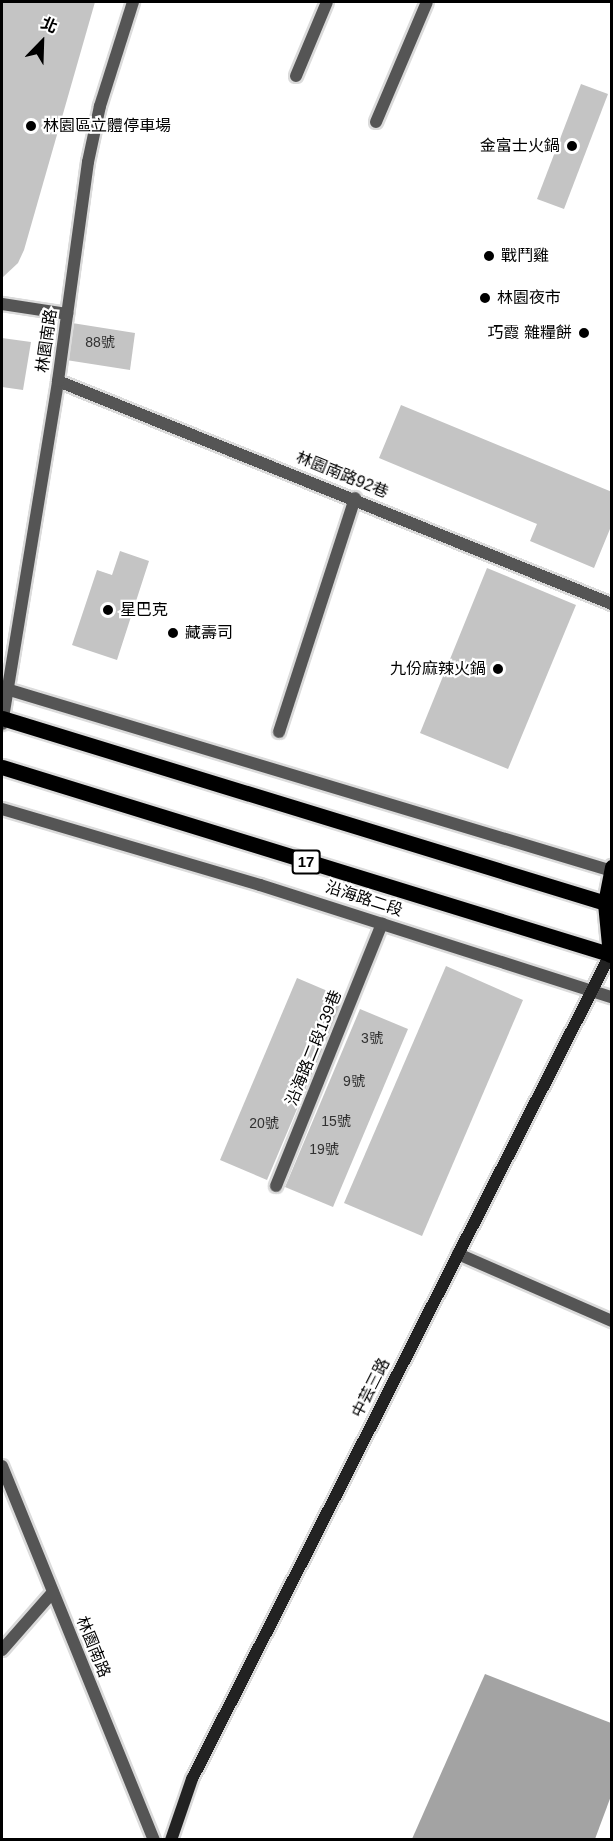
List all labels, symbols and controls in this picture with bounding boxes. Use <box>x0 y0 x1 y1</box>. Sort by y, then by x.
north arrow <box>12 12 72 72</box>
text: 北 <box>39 14 60 36</box>
place label: 林園區立體停車場 <box>43 116 171 136</box>
marker: 林園區立體停車場 <box>24 119 38 133</box>
place label: 金富士火鍋 <box>480 136 560 156</box>
marker: 金富士火鍋 <box>565 139 579 153</box>
place label: 戰鬥雞 <box>501 246 549 266</box>
marker: 戰鬥雞 <box>482 249 496 263</box>
place label: 林園夜市 <box>497 288 561 308</box>
marker: 林園夜市 <box>478 291 492 305</box>
street label: 林園南路 <box>33 308 61 374</box>
place label: 巧霞 雜糧餅 <box>488 323 572 343</box>
marker: 巧霞 雜糧餅 <box>577 326 591 340</box>
house number: 88號 <box>85 334 115 350</box>
street label: 林園南路92巷 <box>293 448 391 502</box>
place label: 星巴克 <box>120 600 168 620</box>
marker: 星巴克 <box>101 603 115 617</box>
place label: 藏壽司 <box>185 623 233 643</box>
marker: 藏壽司 <box>166 626 180 640</box>
place label: 九份麻辣火鍋 <box>390 659 486 679</box>
marker: 九份麻辣火鍋 <box>491 662 505 676</box>
road number: 17 <box>291 850 321 874</box>
street label: 沿海路二段 <box>323 878 405 920</box>
street label: 沿海路二段139巷 <box>282 988 346 1108</box>
house number: 3號 <box>361 1030 383 1046</box>
house number: 9號 <box>343 1073 365 1089</box>
house number: 15號 <box>321 1113 351 1129</box>
house number: 20號 <box>249 1115 279 1131</box>
house number: 19號 <box>309 1141 339 1157</box>
street label: 中芸三路 <box>348 1355 394 1421</box>
street label: 林園南路 <box>72 1614 114 1680</box>

